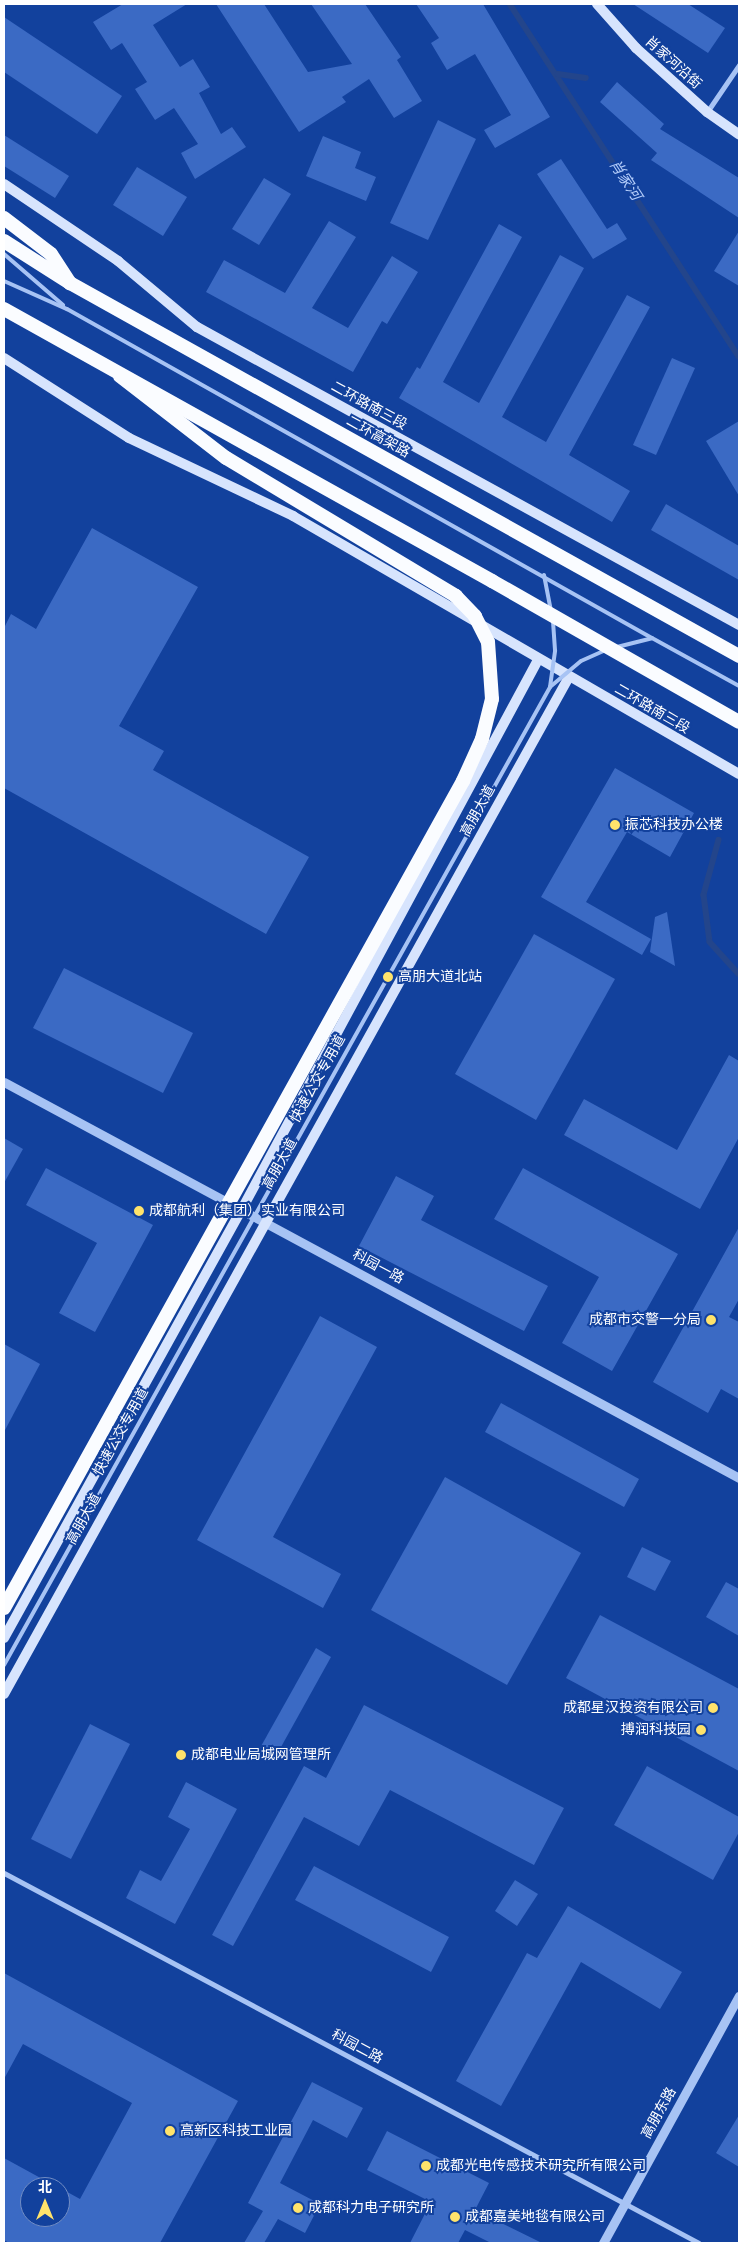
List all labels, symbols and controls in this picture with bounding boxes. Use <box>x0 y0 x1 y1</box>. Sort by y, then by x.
street label: 肖家河沿街 <box>641 33 705 93</box>
water label: 肖家河 <box>605 156 645 204</box>
street label: 二环路南三段 <box>328 378 410 434</box>
street label: 二环高架路 <box>343 413 413 461</box>
street label: 二环路南三段 <box>611 681 693 737</box>
street label: 高朋大道 <box>457 782 499 840</box>
place label: 振芯科技办公楼 <box>625 817 723 833</box>
marker: 振芯科技办公楼 <box>609 819 621 831</box>
place label: 高朋大道北站 <box>398 969 482 985</box>
marker: 高朋大道北站 <box>382 971 394 983</box>
street label: 快速公交专用道 <box>287 1032 349 1126</box>
street label: 高朋大道 <box>259 1135 301 1193</box>
place label: 成都航利（集团）实业有限公司 <box>149 1203 345 1219</box>
marker: 成都航利（集团）实业有限公司 <box>133 1205 145 1217</box>
street label: 科园一路 <box>349 1246 407 1288</box>
place label: 成都市交警一分局 <box>589 1312 701 1328</box>
marker: 成都市交警一分局 <box>705 1314 717 1326</box>
street label: 快速公交专用道 <box>90 1385 152 1479</box>
street label: 高朋大道 <box>63 1490 105 1548</box>
place label: 成都星汉投资有限公司 <box>563 1700 703 1716</box>
marker: 成都星汉投资有限公司 <box>707 1702 719 1714</box>
place label: 搏润科技园 <box>621 1722 691 1738</box>
marker: 搏润科技园 <box>695 1724 707 1736</box>
place label: 成都电业局城网管理所 <box>191 1747 331 1763</box>
marker: 成都电业局城网管理所 <box>175 1749 187 1761</box>
street label: 科园二路 <box>328 2026 386 2068</box>
street label: 高朋东路 <box>638 2084 680 2142</box>
place label: 高新区科技工业园 <box>180 2123 292 2139</box>
marker: 高新区科技工业园 <box>164 2125 176 2137</box>
place label: 成都光电传感技术研究所有限公司 <box>436 2158 646 2174</box>
marker: 成都光电传感技术研究所有限公司 <box>420 2160 432 2172</box>
north arrow <box>20 2177 70 2227</box>
text: 北 <box>38 2179 52 2196</box>
place label: 成都科力电子研究所 <box>308 2200 434 2216</box>
marker: 成都科力电子研究所 <box>292 2202 304 2214</box>
place label: 成都嘉美地毯有限公司 <box>465 2209 605 2225</box>
marker: 成都嘉美地毯有限公司 <box>449 2211 461 2223</box>

